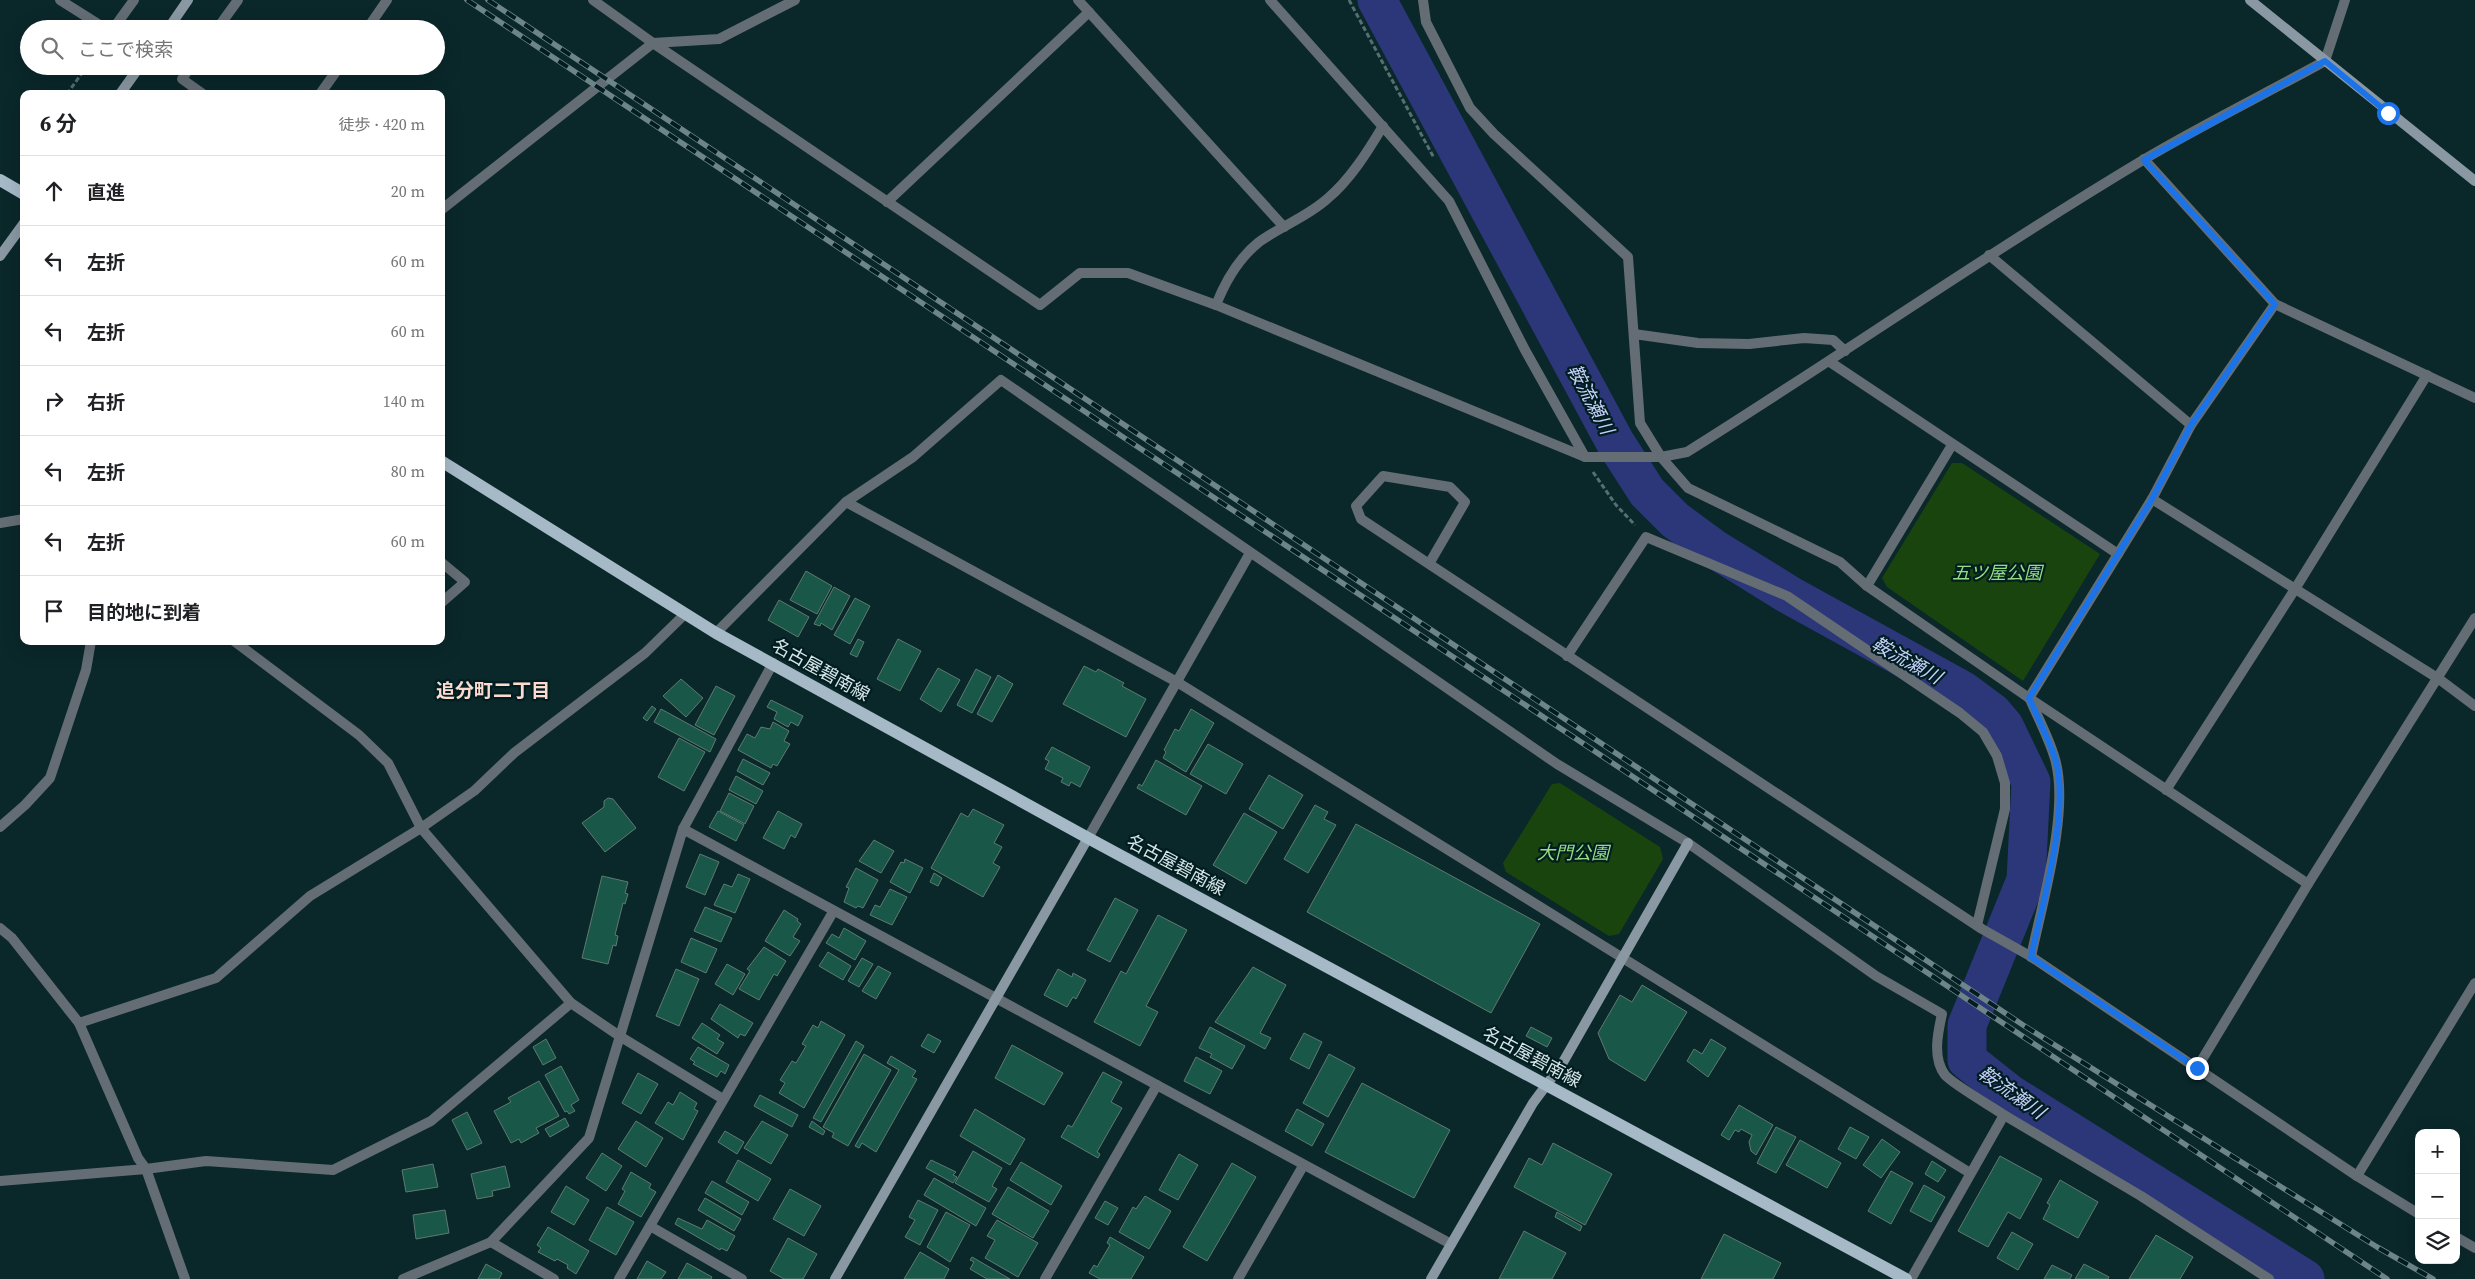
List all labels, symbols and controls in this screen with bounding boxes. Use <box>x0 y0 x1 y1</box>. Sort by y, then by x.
search box <box>20 20 445 75</box>
icon: search <box>38 34 66 62</box>
text: ここで検索 <box>78 36 173 62</box>
route start <box>2377 102 2400 125</box>
text: 6 分 <box>40 109 77 138</box>
text: 徒歩 · 420 m <box>339 113 425 135</box>
icon: ahead <box>40 177 68 205</box>
text: 直進 <box>87 179 125 205</box>
text: 20 m <box>391 180 425 202</box>
icon: left <box>40 247 68 275</box>
text: 左折 <box>87 249 125 275</box>
text: 60 m <box>391 250 425 272</box>
icon: left <box>40 317 68 345</box>
text: 左折 <box>87 319 125 345</box>
text: 60 m <box>391 320 425 342</box>
water label: 鞍流瀬川 <box>1562 359 1621 440</box>
icon: right <box>40 387 68 415</box>
text: 右折 <box>87 389 125 415</box>
text: 140 m <box>383 390 425 412</box>
icon: left <box>40 457 68 485</box>
text: 左折 <box>87 459 125 485</box>
text: 80 m <box>391 460 425 482</box>
icon: left <box>40 527 68 555</box>
text: 左折 <box>87 529 125 555</box>
text: 60 m <box>391 530 425 552</box>
park label: 五ツ屋公園 <box>1952 560 2045 585</box>
icon: arrive <box>40 597 68 625</box>
text: 目的地に到着 <box>87 599 201 625</box>
water label: 鞍流瀬川 <box>1867 630 1948 691</box>
street label: 名古屋碧南線 <box>768 632 875 707</box>
district label: 追分町二丁目 <box>436 677 550 703</box>
street label: 名古屋碧南線 <box>1123 828 1230 901</box>
park label: 大門公園 <box>1537 840 1612 865</box>
street label: 名古屋碧南線 <box>1479 1020 1586 1093</box>
route end <box>2186 1057 2209 1080</box>
water label: 鞍流瀬川 <box>1973 1060 2052 1126</box>
map controls <box>2415 1129 2460 1264</box>
button: + <box>2415 1129 2460 1174</box>
button: − <box>2415 1174 2460 1219</box>
button: layers <box>2415 1219 2460 1264</box>

